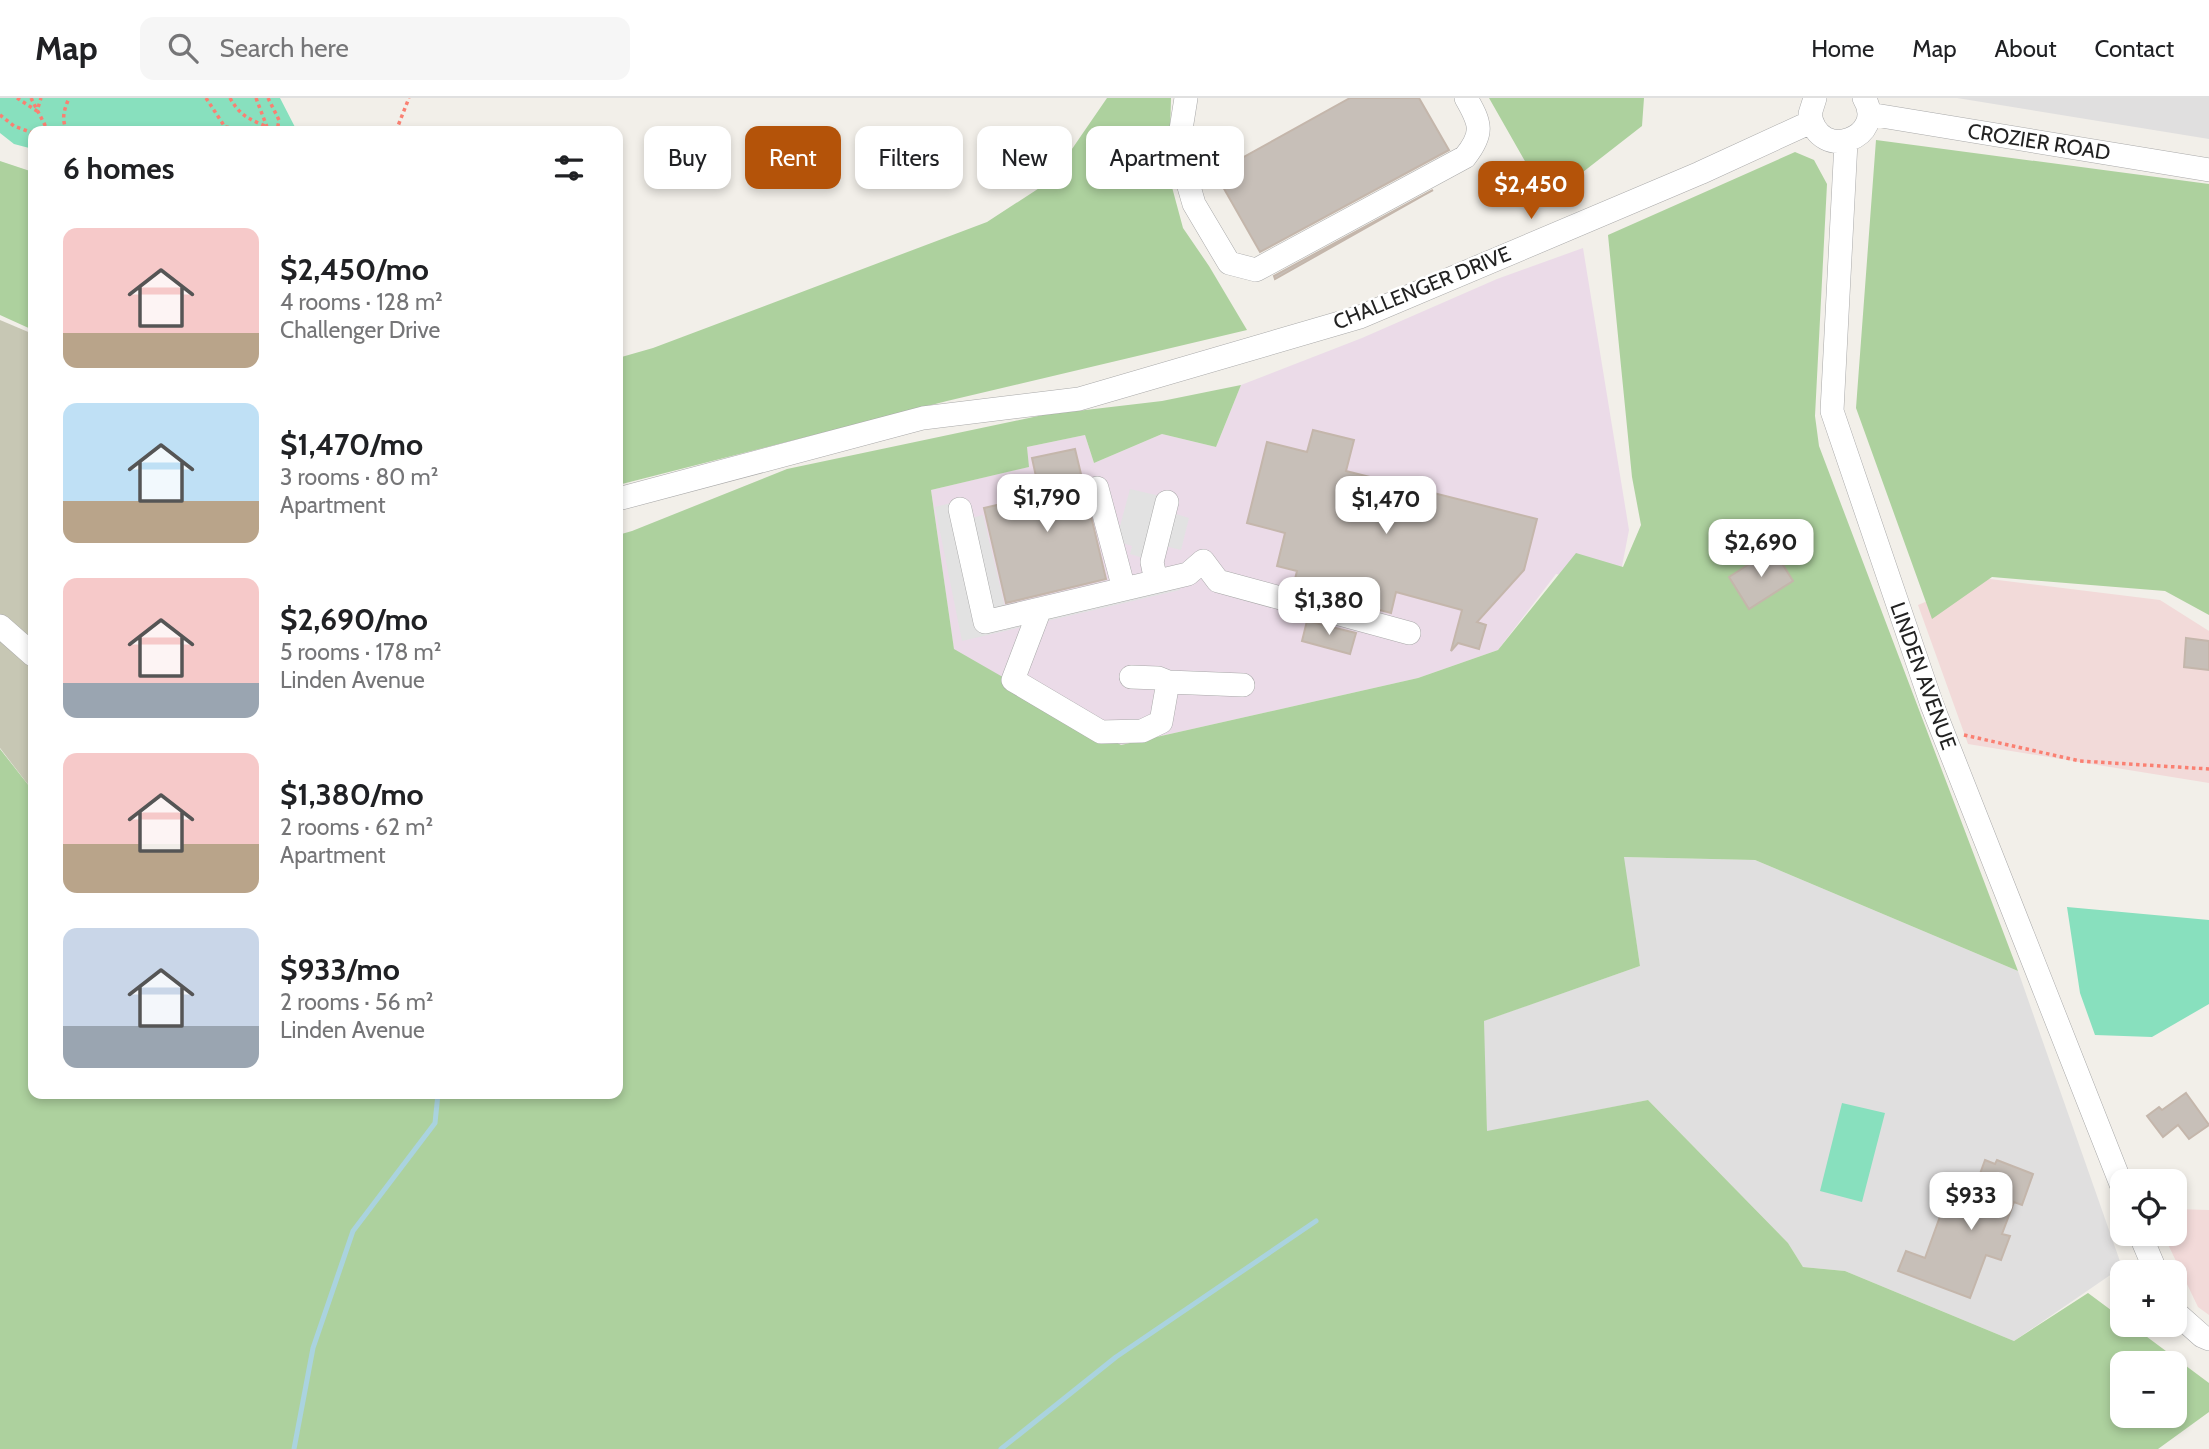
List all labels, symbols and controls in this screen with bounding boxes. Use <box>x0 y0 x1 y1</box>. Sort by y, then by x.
search box <box>140 17 630 80</box>
text: Map <box>35 28 98 68</box>
icon: search <box>164 29 202 67</box>
text: Search here <box>220 32 349 64</box>
text: Home <box>1811 34 1874 63</box>
text: Map <box>1912 34 1957 63</box>
text: About <box>1995 34 2057 63</box>
text: Contact <box>2095 34 2174 63</box>
street label: CROZIER ROAD <box>1966 118 2112 165</box>
chip: Buy <box>644 126 731 189</box>
chip: Rent <box>745 126 841 189</box>
chip: Filters <box>855 126 963 189</box>
chip: New <box>977 126 1072 189</box>
chip: Apartment <box>1086 126 1244 189</box>
icon: filters <box>550 149 588 187</box>
text: 6 homes <box>63 150 174 187</box>
pin: $2,450 <box>1474 162 1588 221</box>
text: $2,450 <box>1494 170 1568 198</box>
street label: CHALLENGER DRIVE <box>1329 241 1514 335</box>
text: $2,450/mo <box>280 251 429 288</box>
icon: home <box>119 256 203 340</box>
text: 4 rooms · 128 m² <box>280 288 443 316</box>
text: Challenger Drive <box>280 316 440 344</box>
text: $1,470/mo <box>280 426 423 463</box>
icon: home <box>119 431 203 515</box>
text: 3 rooms · 80 m² <box>280 463 438 491</box>
pin: $1,790 <box>990 474 1104 534</box>
pin: $1,470 <box>1329 476 1443 536</box>
text: $1,790 <box>1013 483 1081 511</box>
text: $1,470 <box>1351 485 1421 513</box>
text: Apartment <box>280 491 385 519</box>
pin: $2,690 <box>1704 519 1818 579</box>
text: $2,690 <box>1725 528 1797 556</box>
pin: $1,380 <box>1272 578 1386 637</box>
text: $1,380 <box>1294 586 1364 614</box>
street label: LINDEN AVENUE <box>1885 599 1962 753</box>
text: $2,690/mo <box>280 601 428 638</box>
icon: home <box>119 606 203 690</box>
text: 5 rooms · 178 m² <box>280 638 441 666</box>
text: Linden Avenue <box>280 666 425 694</box>
text: $1,380/mo <box>280 776 424 813</box>
icon: home <box>119 781 203 865</box>
text: 2 rooms · 62 m² <box>280 813 433 841</box>
text: Apartment <box>280 841 385 869</box>
text: $933/mo <box>280 951 400 988</box>
icon: home <box>119 956 203 1040</box>
text: 2 rooms · 56 m² <box>280 988 434 1016</box>
text: Linden Avenue <box>280 1016 425 1044</box>
map controls <box>2110 1169 2187 1428</box>
button: locate <box>2110 1169 2187 1246</box>
pin: $933 <box>1930 1172 2012 1232</box>
text: $933 <box>1945 1181 1997 1209</box>
button: + <box>2110 1260 2187 1337</box>
button: − <box>2110 1351 2187 1428</box>

